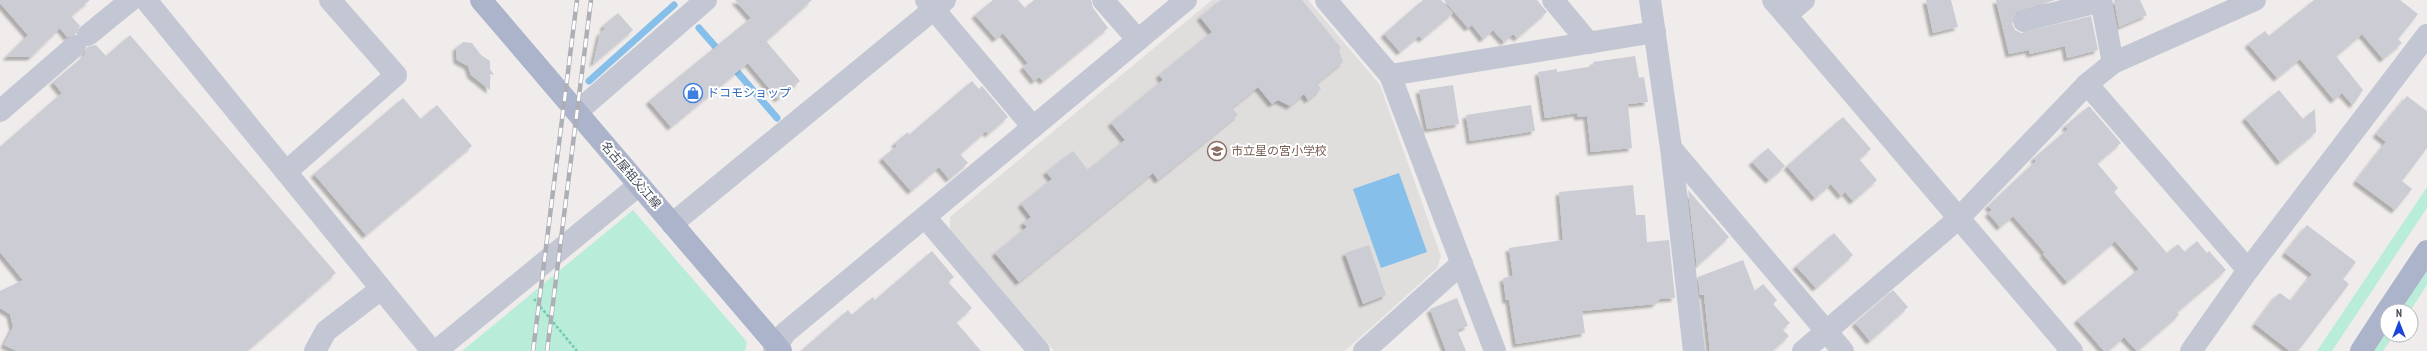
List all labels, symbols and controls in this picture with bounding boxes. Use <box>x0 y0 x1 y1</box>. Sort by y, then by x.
shop icon: ドコモショップ <box>682 82 704 104</box>
place label: ドコモショップ <box>707 85 791 100</box>
street label: 名古屋祖父江線 <box>598 138 665 211</box>
school or university icon: 市立星の宮小学校 <box>1206 140 1228 162</box>
place label: 市立星の宮小学校 <box>1231 143 1327 158</box>
north arrow <box>2379 303 2419 343</box>
text: N <box>2396 306 2402 320</box>

